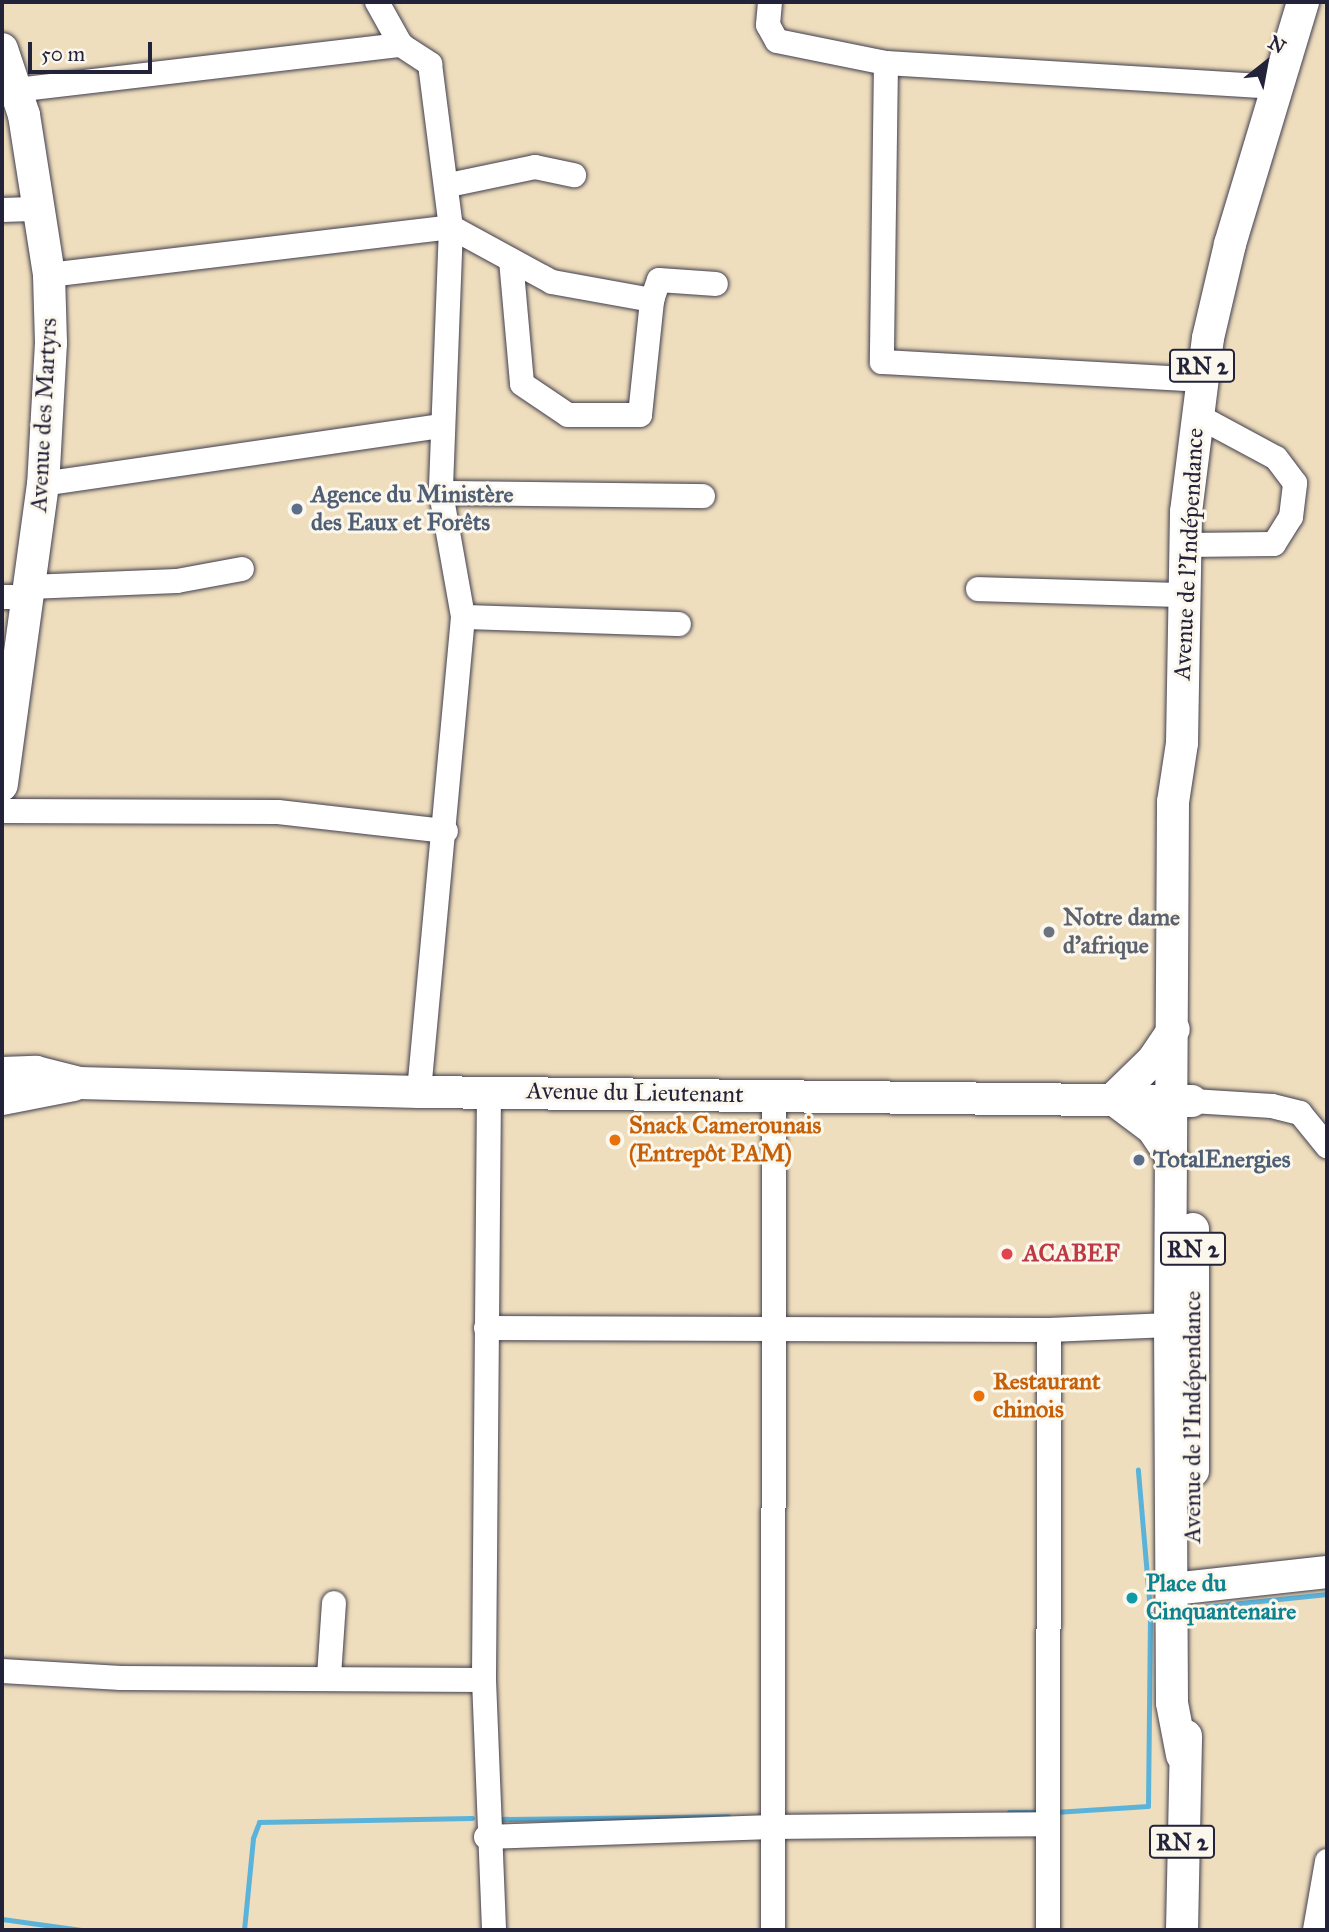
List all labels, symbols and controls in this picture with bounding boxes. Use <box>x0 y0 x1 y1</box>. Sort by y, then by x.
scale bar <box>32 28 156 72</box>
north arrow <box>1231 28 1301 98</box>
text: N <box>1264 31 1290 59</box>
text: 50 m <box>41 41 85 67</box>
street label: Avenue des Martyrs <box>25 317 63 513</box>
road number: RN 2 <box>1169 346 1235 386</box>
street label: Avenue de l'Indépendance <box>1168 427 1210 681</box>
place label: Agence du Ministère des Eaux et Forêts <box>311 481 514 537</box>
marker: Agence du Ministère des Eaux et Forêts <box>289 501 305 517</box>
place label: Notre dame d'afrique <box>1063 904 1180 960</box>
marker: Notre dame d'afrique <box>1041 924 1057 940</box>
street label: Avenue du Lieutenant <box>526 1077 744 1109</box>
place label: Snack Camerounais (Entrepôt PAM) <box>629 1112 821 1168</box>
marker: Snack Camerounais (Entrepôt PAM) <box>607 1132 623 1148</box>
place label: TotalEnergies <box>1153 1146 1290 1174</box>
marker: TotalEnergies <box>1131 1152 1147 1168</box>
road number: RN 2 <box>1160 1230 1226 1268</box>
place label: ACABEF <box>1023 1240 1120 1268</box>
marker: ACABEF <box>997 1244 1017 1264</box>
street label: Avenue de l'Indépendance <box>1179 1291 1207 1543</box>
place label: Restaurant chinois <box>993 1368 1100 1424</box>
marker: Restaurant chinois <box>971 1388 987 1404</box>
place label: Place du Cinquantenaire <box>1146 1570 1296 1626</box>
marker: Place du Cinquantenaire <box>1124 1590 1140 1606</box>
road number: RN 2 <box>1149 1823 1215 1862</box>

